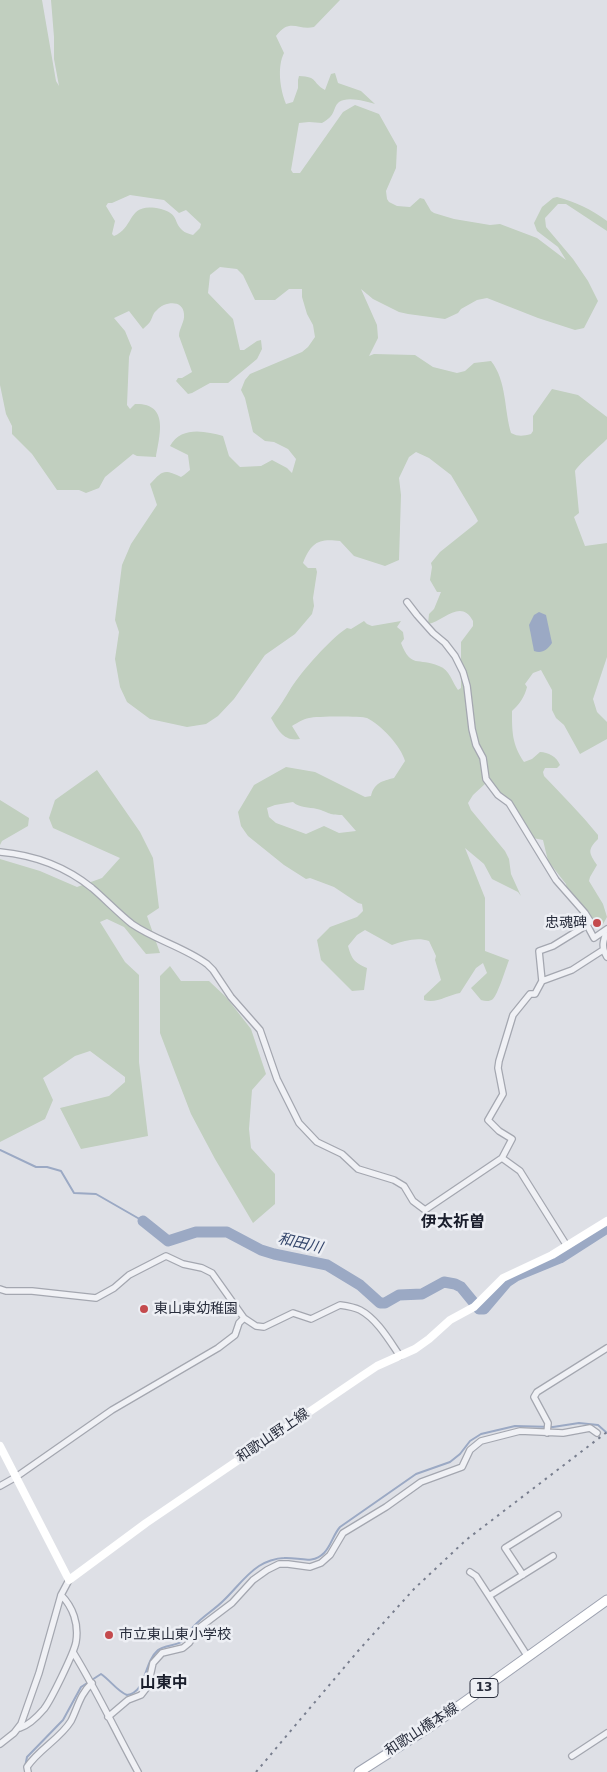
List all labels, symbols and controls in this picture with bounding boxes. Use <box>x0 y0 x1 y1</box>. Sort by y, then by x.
place label: 忠魂碑 <box>545 915 587 931</box>
marker: 忠魂碑 <box>591 917 603 929</box>
district label: 伊太祈曽 <box>421 1213 485 1233</box>
water label: 和田川 <box>276 1230 324 1258</box>
place label: 東山東幼稚園 <box>154 1301 238 1317</box>
marker: 東山東幼稚園 <box>138 1303 150 1315</box>
street label: 和歌山野上線 <box>233 1406 313 1466</box>
place label: 市立東山東小学校 <box>119 1627 231 1643</box>
marker: 市立東山東小学校 <box>103 1629 115 1641</box>
district label: 山東中 <box>140 1674 188 1694</box>
road number: 13 <box>470 1679 498 1698</box>
street label: 和歌山橋本線 <box>382 1700 462 1760</box>

